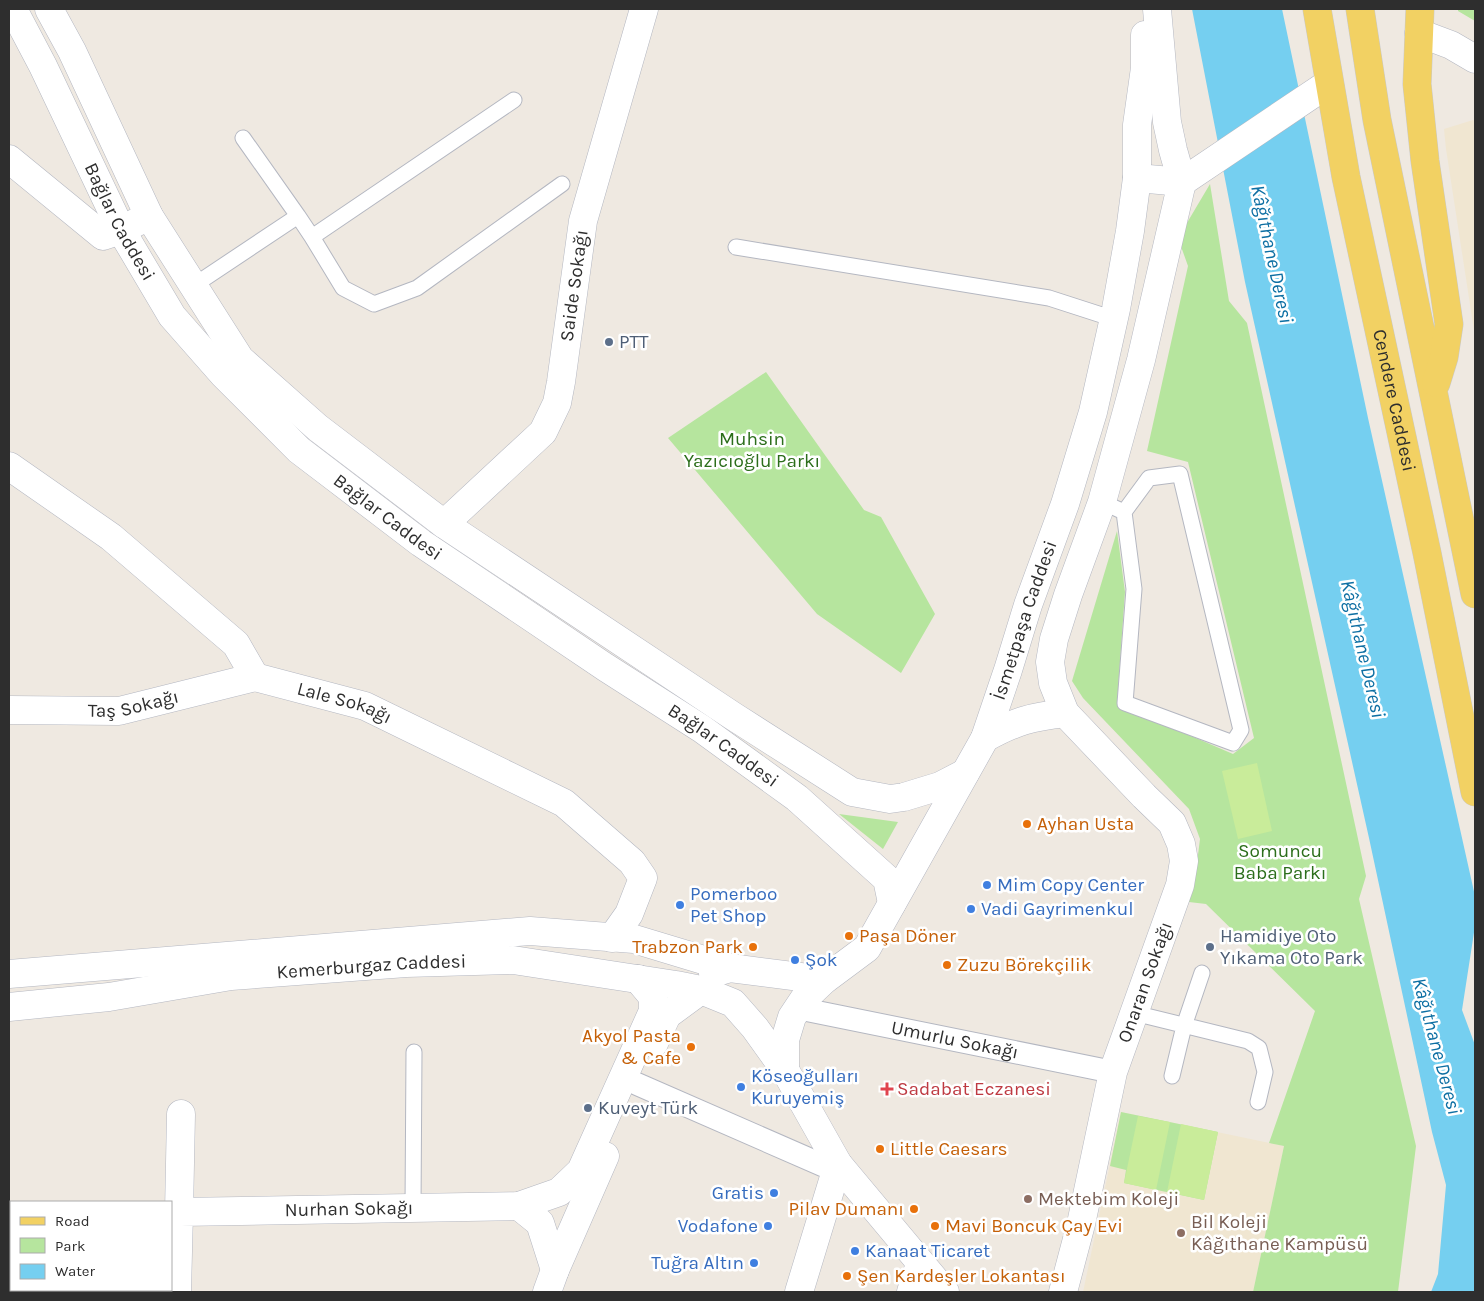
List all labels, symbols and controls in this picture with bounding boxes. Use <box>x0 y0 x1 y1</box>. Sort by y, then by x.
street label: Bağlar Caddesi <box>80 159 160 285</box>
water label: Kâğıthane Deresi <box>1246 183 1298 325</box>
street label: Saide Sokağı <box>556 228 593 343</box>
street label: Cendere Caddesi <box>1368 327 1420 474</box>
place label: PTT <box>619 331 649 353</box>
marker: PTT <box>603 336 615 348</box>
park label: Muhsin Yazıcıoğlu Parkı <box>684 428 820 472</box>
street label: Bağlar Caddesi <box>329 469 446 565</box>
street label: İsmetpaşa Caddesi <box>988 538 1062 703</box>
water label: Kâğıthane Deresi <box>1336 578 1390 720</box>
street label: Lale Sokağı <box>295 678 396 728</box>
street label: Taş Sokağı <box>88 685 181 722</box>
street label: Bağlar Caddesi <box>664 699 783 792</box>
place label: Ayhan Usta <box>1037 813 1134 835</box>
marker: Ayhan Usta <box>1021 818 1033 830</box>
park label: Somuncu Baba Parkı <box>1234 840 1326 884</box>
place label: Mim Copy Center <box>997 874 1144 896</box>
marker: Mim Copy Center <box>981 879 993 891</box>
place label: Pomerboo Pet Shop <box>690 883 777 927</box>
place label: Vadi Gayrimenkul <box>981 898 1134 920</box>
marker: Pomerboo Pet Shop <box>674 899 686 911</box>
marker: Vadi Gayrimenkul <box>965 903 977 915</box>
street label: Onaran Sokağı <box>1113 919 1177 1046</box>
place label: Paşa Döner <box>859 925 956 947</box>
place label: Hamidiye Oto Yıkama Oto Park <box>1220 925 1363 969</box>
marker: Paşa Döner <box>843 930 855 942</box>
place label: Trabzon Park <box>632 936 743 958</box>
marker: Trabzon Park <box>747 941 759 953</box>
marker: Hamidiye Oto Yıkama Oto Park <box>1204 941 1216 953</box>
place label: Şok <box>805 949 838 971</box>
street label: Kemerburgaz Caddesi <box>276 950 466 984</box>
marker: Şok <box>789 954 801 966</box>
place label: Zuzu Börekçilik <box>957 954 1092 976</box>
marker: Zuzu Börekçilik <box>941 959 953 971</box>
water label: Kâğıthane Deresi <box>1408 975 1466 1117</box>
street label: Umurlu Sokağı <box>889 1016 1020 1064</box>
place label: Akyol Pasta & Cafe <box>582 1025 681 1069</box>
marker: Akyol Pasta & Cafe <box>685 1041 697 1053</box>
place label: Köseoğulları Kuruyemiş <box>751 1065 859 1109</box>
place label: Sadabat Eczanesi <box>897 1078 1051 1100</box>
marker: Köseoğulları Kuruyemiş <box>735 1081 747 1093</box>
marker: Sadabat Eczanesi <box>881 1083 893 1095</box>
place label: Kuveyt Türk <box>598 1097 698 1119</box>
marker: Kuveyt Türk <box>582 1102 594 1114</box>
place label: Little Caesars <box>890 1138 1008 1160</box>
marker: Little Caesars <box>874 1143 886 1155</box>
place label: Gratis <box>712 1182 764 1204</box>
marker: Gratis <box>768 1187 780 1199</box>
place label: Mektebim Koleji <box>1038 1188 1179 1210</box>
marker: Mektebim Koleji <box>1022 1193 1034 1205</box>
street label: Nurhan Sokağı <box>284 1197 414 1221</box>
place label: Pilav Dumanı <box>789 1198 904 1220</box>
legend <box>10 1201 172 1291</box>
marker: Pilav Dumanı <box>908 1203 920 1215</box>
place label: Bil Koleji Kâğıthane Kampüsü <box>1191 1211 1368 1255</box>
text: Road <box>55 1212 90 1230</box>
place label: Vodafone <box>678 1215 758 1237</box>
place label: Mavi Boncuk Çay Evi <box>945 1215 1123 1237</box>
marker: Vodafone <box>762 1220 774 1232</box>
marker: Mavi Boncuk Çay Evi <box>929 1220 941 1232</box>
marker: Bil Koleji Kâğıthane Kampüsü <box>1175 1227 1187 1239</box>
text: Park <box>55 1237 85 1255</box>
place label: Kanaat Ticaret <box>865 1240 990 1262</box>
marker: Kanaat Ticaret <box>849 1245 861 1257</box>
place label: Tuğra Altın <box>651 1252 744 1274</box>
marker: Tuğra Altın <box>748 1257 760 1269</box>
text: Water <box>55 1262 96 1280</box>
place label: Şen Kardeşler Lokantası <box>857 1265 1066 1287</box>
marker: Şen Kardeşler Lokantası <box>841 1270 853 1282</box>

